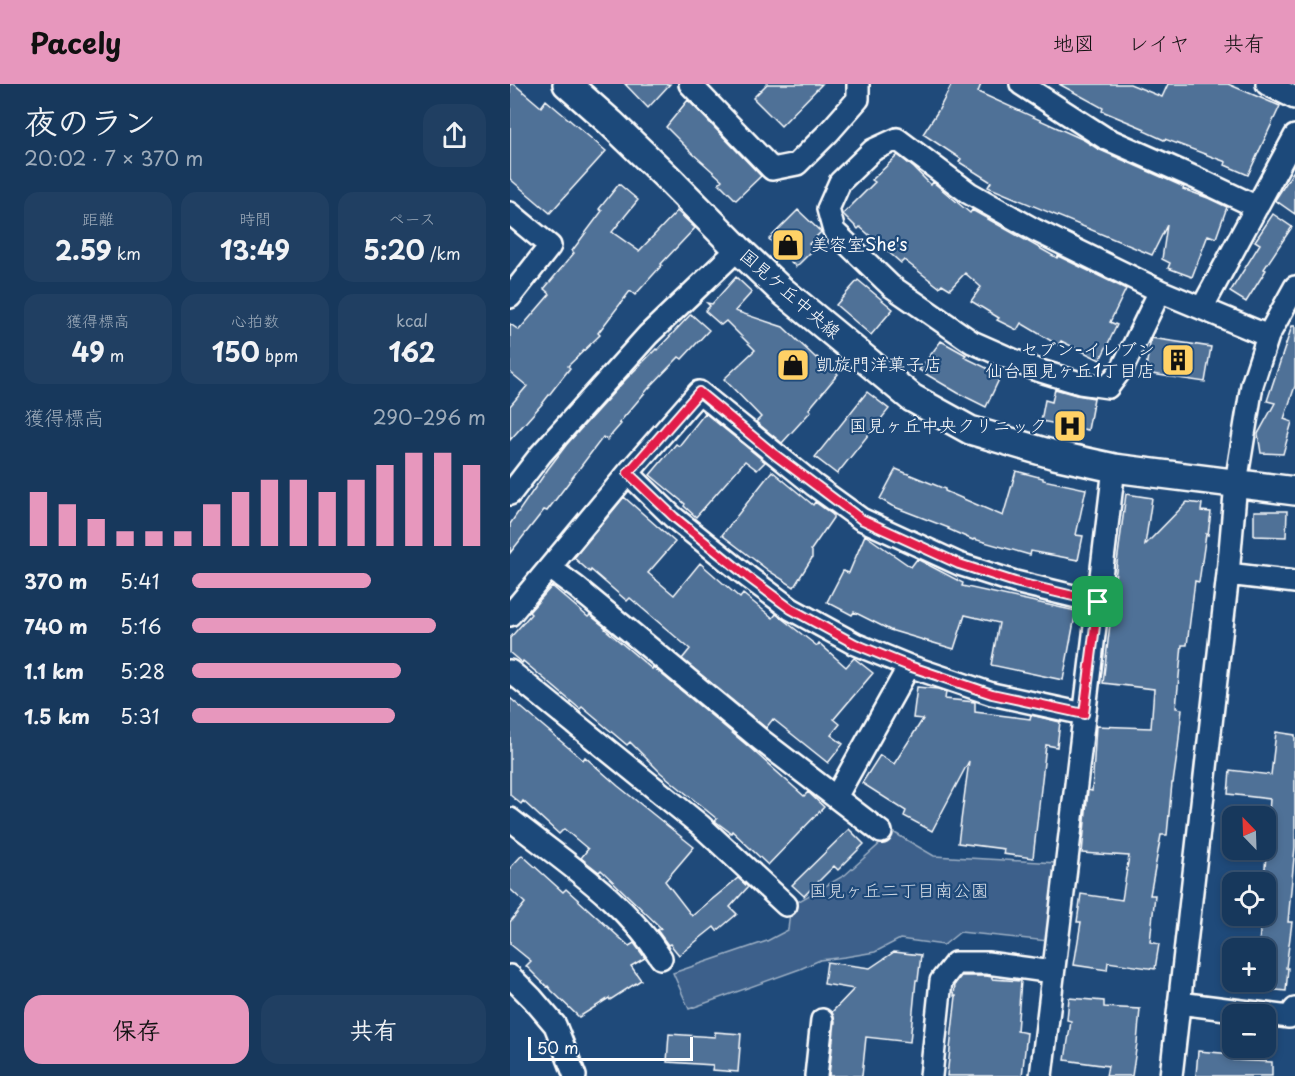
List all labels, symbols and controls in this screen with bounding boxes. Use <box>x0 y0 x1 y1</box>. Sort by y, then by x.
text: Pacely <box>30 21 121 64</box>
text: 地図 <box>1053 26 1095 58</box>
text: レイヤ <box>1128 26 1190 58</box>
text: 共有 <box>1223 26 1265 58</box>
text: 夜のラン <box>24 95 156 145</box>
button: share <box>423 104 486 167</box>
text: 20:02 · 7 × 370 m <box>24 143 203 173</box>
text: 距離 <box>82 206 114 230</box>
text: 時間 <box>239 206 271 230</box>
text: ペース <box>388 206 436 230</box>
shop icon: 美容室She's <box>770 227 806 263</box>
text: 2.59 <box>55 230 112 269</box>
text: 13:49 <box>220 230 290 269</box>
text: 5:20 <box>363 230 425 269</box>
place label: 美容室She's <box>811 230 907 257</box>
text: km <box>112 241 141 265</box>
text: /km <box>425 241 461 265</box>
street label: 国見ケ丘中央線 <box>735 241 847 344</box>
text: 獲得標高 <box>66 308 130 332</box>
text: 心拍数 <box>231 308 279 332</box>
text: kcal <box>396 308 428 332</box>
text: 49 <box>72 332 105 371</box>
text: 150 <box>212 332 260 371</box>
text: 162 <box>388 332 436 371</box>
place label: セブン-イレブン 仙台国見ヶ丘1丁目店 <box>985 335 1155 383</box>
building icon: セブン-イレブン 仙台国見ヶ丘1丁目店 <box>1160 342 1196 378</box>
text: m <box>105 343 124 367</box>
text: bpm <box>260 343 298 367</box>
shop icon: 凱旋門洋菓子店 <box>775 347 811 383</box>
place label: 凱旋門洋菓子店 <box>816 350 942 377</box>
text: 獲得標高 <box>24 402 104 432</box>
text: 290–296 m <box>373 402 486 432</box>
hospital icon: 国見ヶ丘中央クリニック <box>1052 408 1088 444</box>
place label: 国見ヶ丘中央クリニック <box>849 411 1047 438</box>
text: 370 m <box>24 566 88 596</box>
text: 5:41 <box>120 566 160 596</box>
pin <box>1072 576 1123 627</box>
icon: arrive <box>1081 585 1114 618</box>
text: 740 m <box>24 611 88 641</box>
text: 5:16 <box>120 611 162 641</box>
text: 1.1 km <box>24 656 84 686</box>
text: 5:28 <box>120 656 165 686</box>
text: 1.5 km <box>24 701 90 731</box>
text: 5:31 <box>120 701 160 731</box>
north arrow <box>1222 806 1276 860</box>
map controls <box>1222 806 1276 1058</box>
button: locate <box>1222 872 1276 926</box>
park label: 国見ヶ丘二丁目南公園 <box>809 876 989 903</box>
button: + <box>1222 938 1276 992</box>
button: 保存 <box>24 995 249 1064</box>
button: 共有 <box>261 995 486 1064</box>
button: − <box>1222 1004 1276 1058</box>
scale bar <box>528 1034 693 1062</box>
text: 50 m <box>537 1035 578 1059</box>

